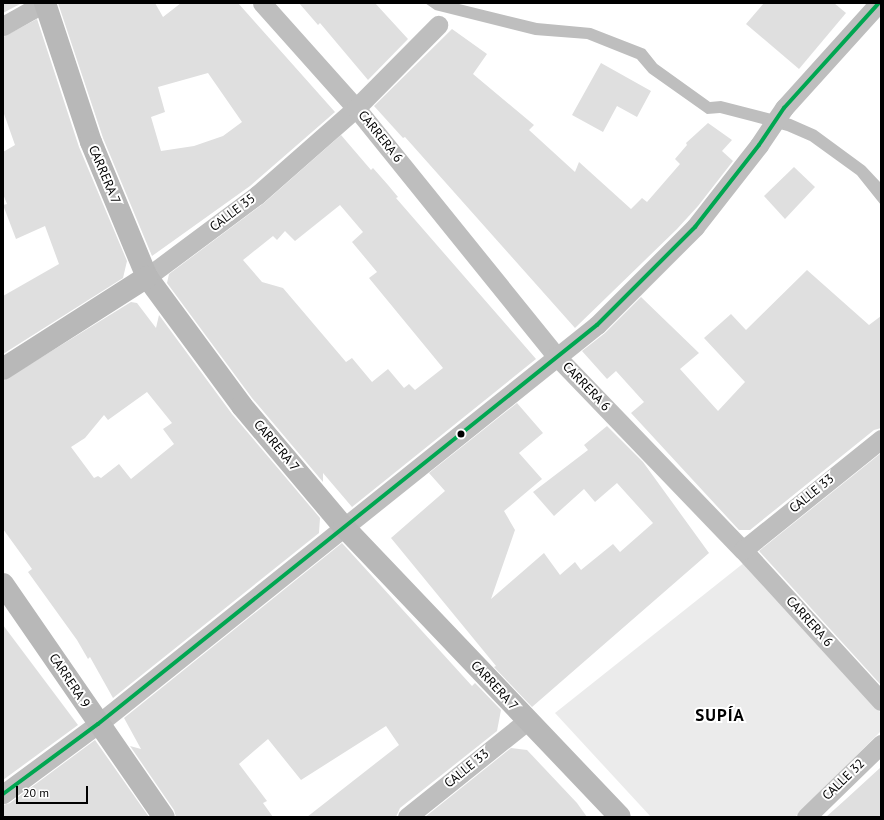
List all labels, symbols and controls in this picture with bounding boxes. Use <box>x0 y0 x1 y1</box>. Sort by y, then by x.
street label: CARRERA 6 <box>354 108 406 166</box>
street label: CARRERA 7 <box>85 143 123 207</box>
street label: CALLE 35 <box>207 191 259 235</box>
street label: CARRERA 6 <box>559 359 613 415</box>
street label: CARRERA 7 <box>250 417 302 475</box>
unlabelled marker <box>456 429 466 439</box>
street label: CALLE 33 <box>787 471 837 517</box>
street label: CARRERA 6 <box>782 593 836 651</box>
street label: CARRERA 9 <box>45 651 93 711</box>
street label: CARRERA 7 <box>467 658 521 714</box>
district label: SUPÍA <box>695 706 745 726</box>
street label: CALLE 33 <box>442 746 492 792</box>
street label: CALLE 32 <box>820 756 868 804</box>
scale bar <box>18 778 90 804</box>
text: 20 m <box>23 785 49 800</box>

